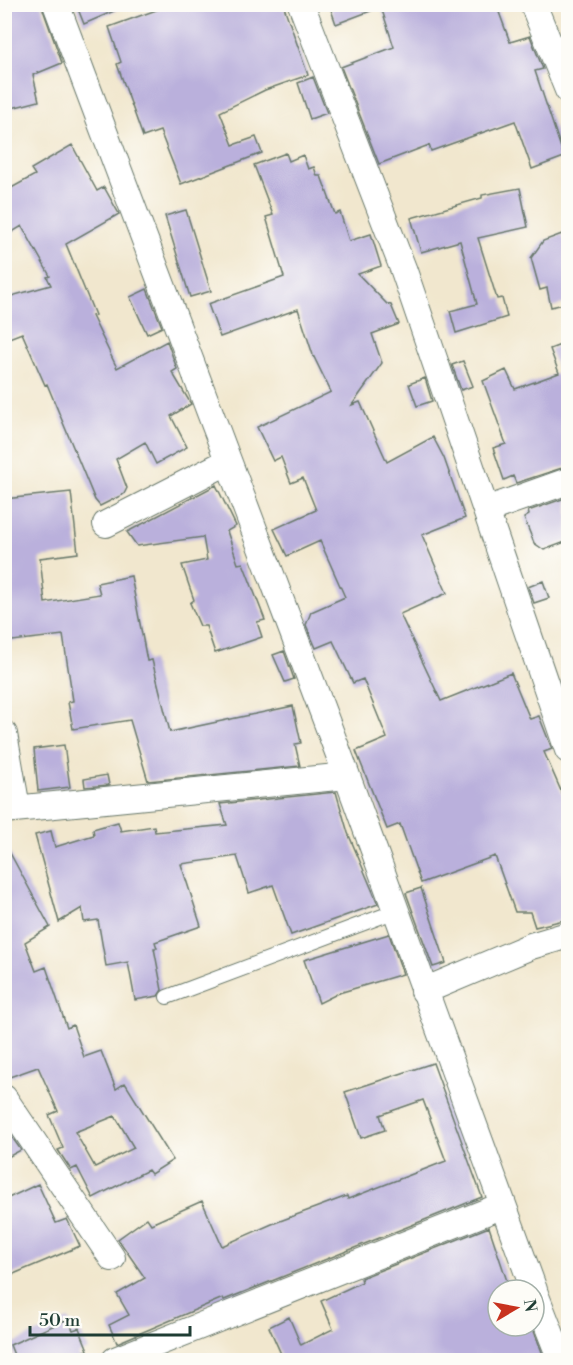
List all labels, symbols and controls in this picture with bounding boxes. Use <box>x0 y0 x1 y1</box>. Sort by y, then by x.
north arrow <box>486 1278 546 1338</box>
text: N <box>519 1298 541 1314</box>
scale bar <box>30 1299 190 1337</box>
text: 50 m <box>39 1309 81 1332</box>

